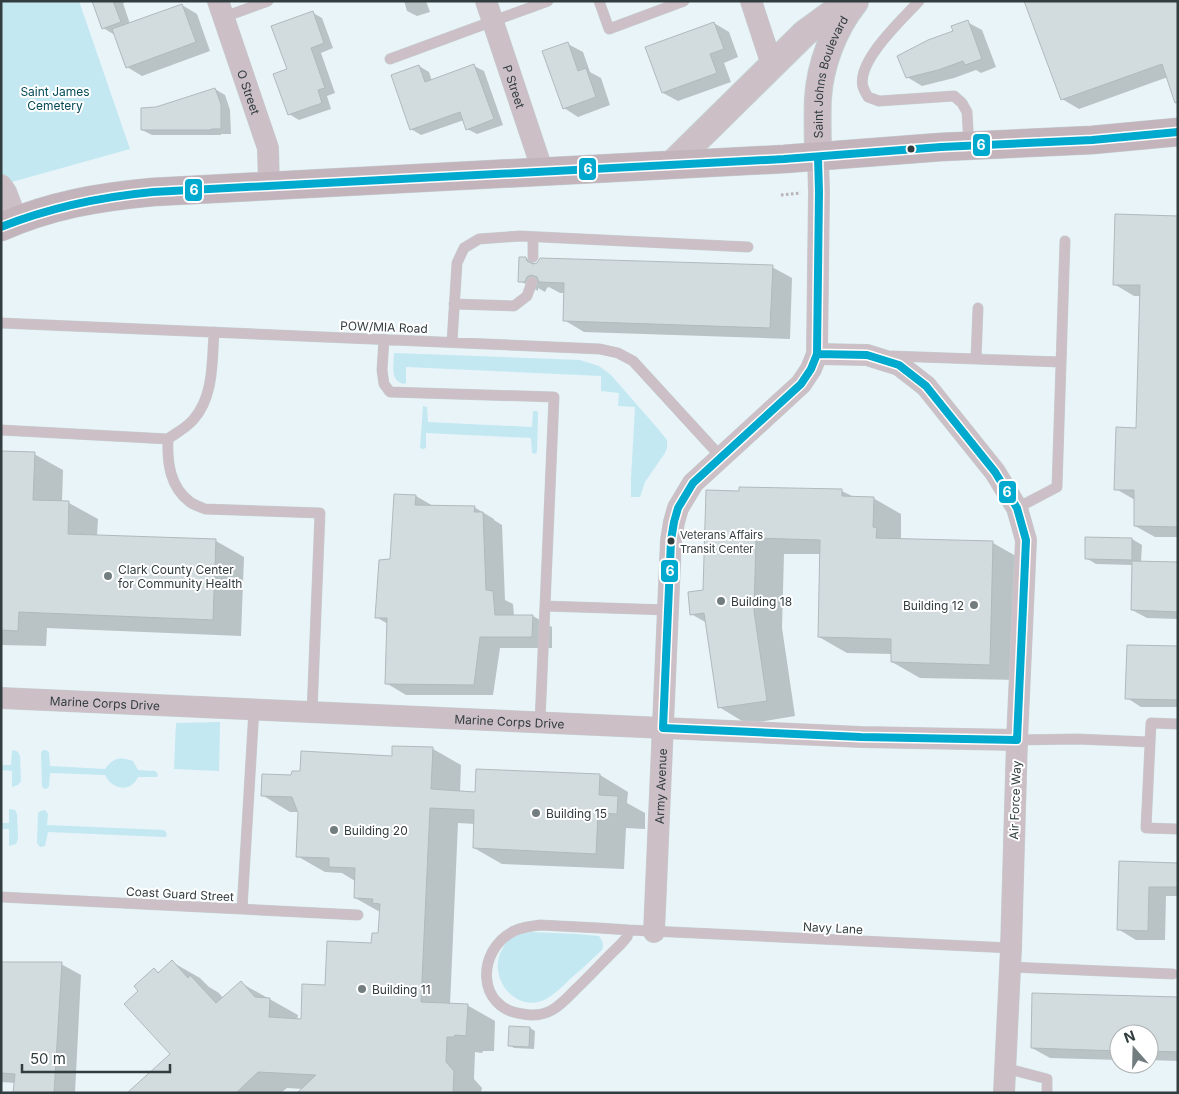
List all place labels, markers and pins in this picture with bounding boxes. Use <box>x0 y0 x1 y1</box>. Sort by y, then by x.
unlabelled marker <box>906 144 916 154</box>
place label: Veterans Affairs Transit Center <box>680 528 763 556</box>
marker: Veterans Affairs Transit Center <box>666 536 676 546</box>
place label: Clark County Center for Community Health <box>118 562 242 591</box>
marker: Clark County Center for Community Health <box>102 570 114 582</box>
place label: Building 18 <box>731 594 792 609</box>
marker: Building 18 <box>715 595 727 607</box>
place label: Building 12 <box>903 598 964 613</box>
marker: Building 12 <box>968 599 980 611</box>
place label: Building 15 <box>546 806 607 821</box>
marker: Building 15 <box>530 807 542 819</box>
place label: Building 20 <box>344 823 408 838</box>
marker: Building 20 <box>328 824 340 836</box>
place label: Building 11 <box>372 982 431 997</box>
marker: Building 11 <box>356 983 368 995</box>

